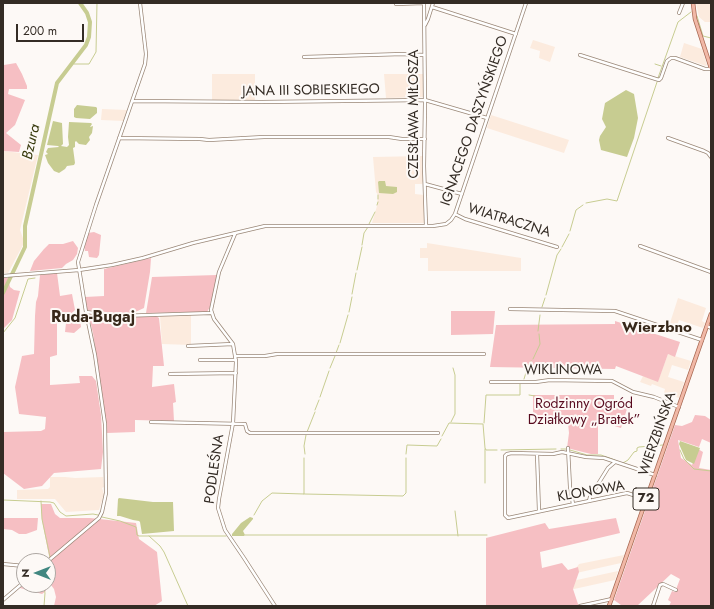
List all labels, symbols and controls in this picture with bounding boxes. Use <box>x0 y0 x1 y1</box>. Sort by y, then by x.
scale bar <box>18 16 86 42</box>
text: 200 m <box>23 22 57 40</box>
street label: IGNACEGO DASZYŃSKIEGO <box>438 34 512 208</box>
street label: CZESŁAWA MIŁOSZA <box>407 49 423 179</box>
street label: JANA III SOBIESKIEGO <box>242 81 380 101</box>
water label: Bzura <box>19 123 45 161</box>
street label: WIATRACZNA <box>466 200 552 242</box>
district label: Ruda-Bugaj <box>51 308 135 328</box>
district label: Wierzbno <box>622 319 692 337</box>
street label: WIKLINOWA <box>524 363 602 379</box>
street label: WIERZBIŃSKA <box>636 390 680 478</box>
park label: Rodzinny Ogród Działkowy „Bratek” <box>528 397 640 430</box>
street label: PODLEŚNA <box>202 433 228 505</box>
street label: KLONOWA <box>556 478 626 506</box>
road number: 72 <box>633 488 659 510</box>
north arrow <box>16 553 56 593</box>
text: N <box>17 569 33 577</box>

